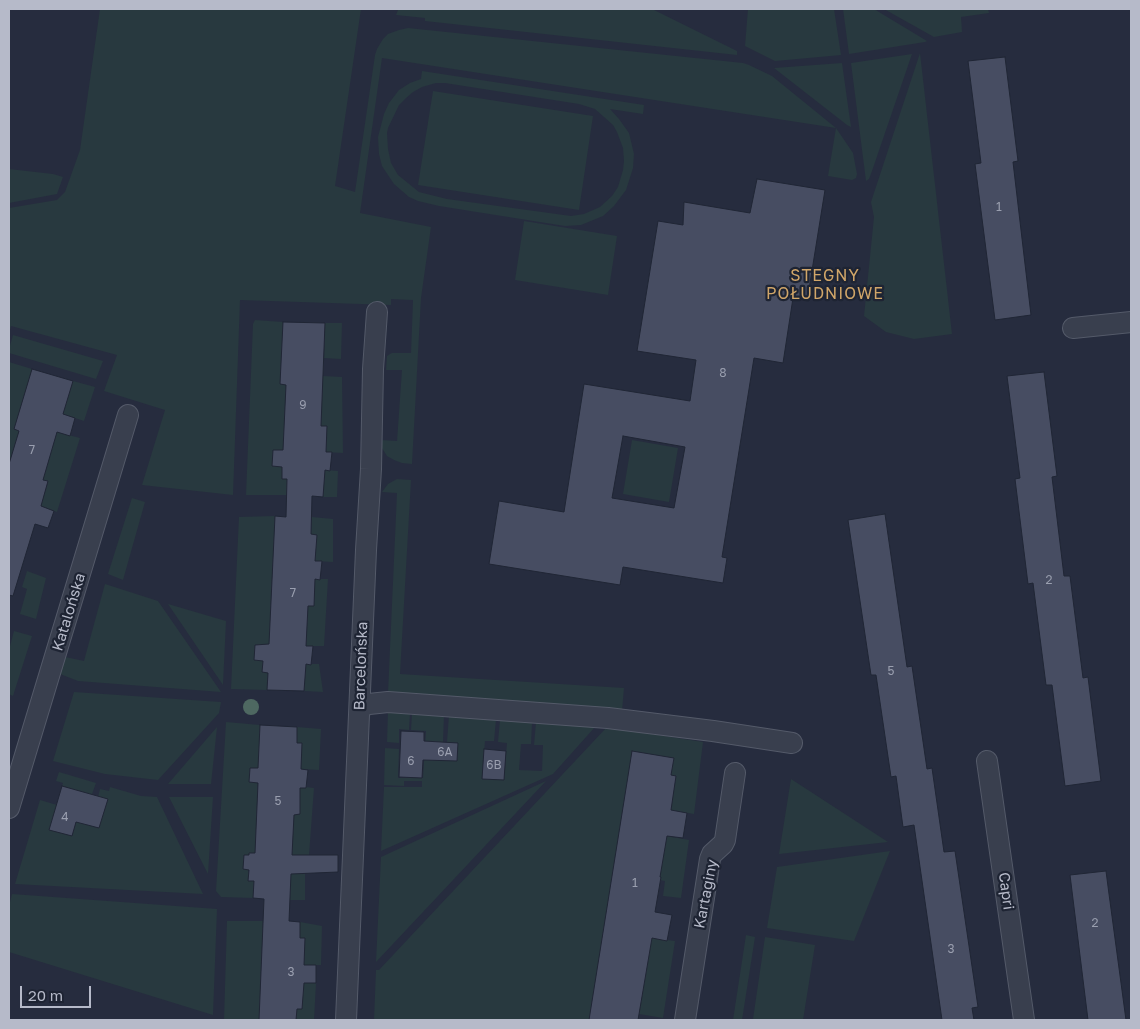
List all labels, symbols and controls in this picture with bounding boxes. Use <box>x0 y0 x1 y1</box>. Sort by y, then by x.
house number: 1 <box>996 200 1002 214</box>
district label: STEGNY POŁUDNIOWE <box>765 266 885 304</box>
house number: 8 <box>719 366 727 380</box>
house number: 9 <box>299 398 307 412</box>
house number: 7 <box>29 443 35 457</box>
street label: Katalońska <box>49 571 89 653</box>
house number: 2 <box>1046 573 1052 587</box>
house number: 7 <box>290 586 296 600</box>
street label: Barcelońska <box>350 621 372 711</box>
house number: 5 <box>888 664 894 678</box>
house number: 6A <box>437 745 453 759</box>
house number: 6 <box>407 754 415 768</box>
house number: 6B <box>486 758 502 772</box>
house number: 5 <box>275 794 281 808</box>
house number: 4 <box>61 810 69 824</box>
street label: Kartaginy <box>690 858 722 930</box>
street label: Capri <box>994 871 1018 911</box>
house number: 1 <box>632 876 638 890</box>
house number: 2 <box>1092 916 1098 930</box>
house number: 3 <box>947 942 955 956</box>
house number: 3 <box>287 965 295 979</box>
scale bar <box>22 976 94 1008</box>
text: 20 m <box>28 986 63 1004</box>

